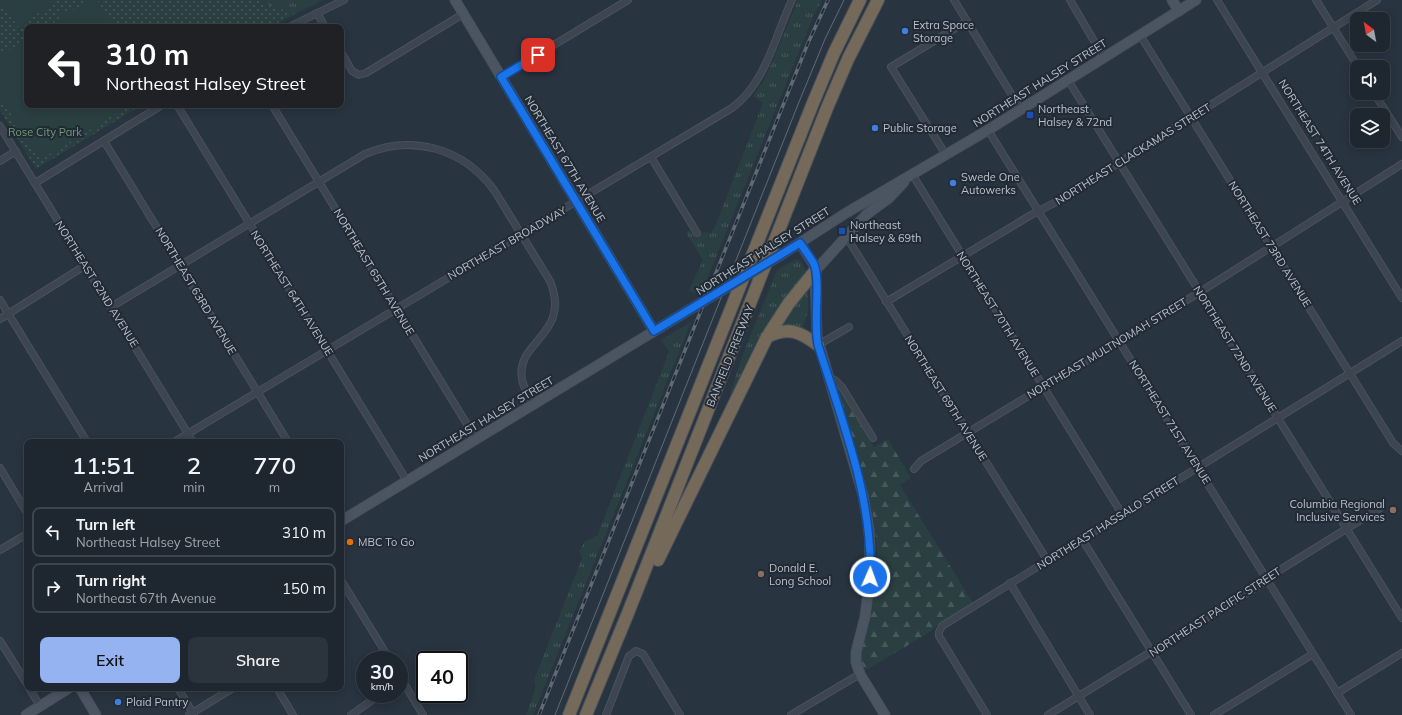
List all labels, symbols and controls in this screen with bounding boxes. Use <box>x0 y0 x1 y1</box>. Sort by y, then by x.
north arrow <box>1350 12 1390 52</box>
map controls <box>1350 12 1390 148</box>
place label: Extra Space Storage <box>913 18 974 45</box>
marker: Extra Space Storage <box>900 26 910 36</box>
street label: NORTHEAST HALSEY STREET <box>970 36 1110 130</box>
text: 310 m <box>106 37 189 72</box>
pin <box>521 38 555 72</box>
icon: left <box>40 40 92 92</box>
icon: arrive <box>527 44 549 66</box>
button: sound <box>1350 60 1390 100</box>
text: Northeast Halsey Street <box>106 72 306 95</box>
street label: NORTHEAST 74TH AVENUE <box>1276 77 1364 207</box>
street label: NORTHEAST 67TH AVENUE <box>522 93 608 225</box>
street label: NORTHEAST CLACKAMAS STREET <box>1053 100 1214 208</box>
place label: Northeast Halsey & 72nd <box>1038 102 1112 129</box>
button: layers <box>1350 108 1390 148</box>
marker: Northeast Halsey & 72nd <box>1025 110 1035 120</box>
place label: Public Storage <box>883 121 957 135</box>
marker: Public Storage <box>870 123 880 133</box>
park label: Rose City Park <box>8 125 82 139</box>
place label: Swede One Autowerks <box>961 170 1020 197</box>
marker: Swede One Autowerks <box>948 178 958 188</box>
street label: NORTHEAST 73RD AVENUE <box>1225 178 1315 310</box>
street label: NORTHEAST BROADWAY <box>445 203 569 283</box>
street label: NORTHEAST HALSEY STREET <box>693 204 833 298</box>
street label: NORTHEAST 65TH AVENUE <box>331 206 417 338</box>
street label: NORTHEAST 62ND AVENUE <box>52 218 142 350</box>
place label: Northeast Halsey & 69th <box>850 218 921 245</box>
street label: NORTHEAST 63RD AVENUE <box>152 225 240 357</box>
marker: Northeast Halsey & 69th <box>837 226 847 236</box>
street label: NORTHEAST 64TH AVENUE <box>248 228 336 358</box>
street label: NORTHEAST 70TH AVENUE <box>954 249 1042 379</box>
street label: NORTHEAST 72ND AVENUE <box>1190 283 1280 415</box>
street label: NORTHEAST MULTNOMAH STREET <box>1024 294 1190 401</box>
street label: BANFIELD FREEWAY <box>703 303 757 409</box>
street label: NORTHEAST 69TH AVENUE <box>902 333 990 463</box>
street label: NORTHEAST 71ST AVENUE <box>1126 357 1214 487</box>
street label: NORTHEAST HALSEY STREET <box>416 373 556 465</box>
text: 11:51 <box>72 450 135 480</box>
text: 2 <box>187 450 201 480</box>
text: 770 <box>253 450 296 480</box>
street label: NORTHEAST HASSALO STREET <box>1034 473 1182 573</box>
text: Arrival <box>84 479 123 495</box>
text: min <box>183 479 205 495</box>
text: m <box>269 479 280 495</box>
place label: Columbia Regional Inclusive Services <box>1290 497 1385 524</box>
marker: Columbia Regional Inclusive Services <box>1388 505 1398 515</box>
text: Turn left <box>76 515 135 534</box>
icon: left <box>42 521 64 543</box>
text: 310 m <box>282 523 326 542</box>
text: Northeast Halsey Street <box>76 534 220 550</box>
place label: MBC To Go <box>358 535 415 549</box>
marker: MBC To Go <box>345 537 355 547</box>
position arrow <box>849 556 891 598</box>
place label: Donald E. Long School <box>769 561 831 588</box>
street label: NORTHEAST PACIFIC STREET <box>1147 564 1284 660</box>
marker: Donald E. Long School <box>756 569 766 579</box>
text: Turn right <box>76 571 146 590</box>
icon: right <box>42 577 64 599</box>
text: 150 m <box>282 579 326 598</box>
text: Northeast 67th Avenue <box>76 590 216 606</box>
button: Exit <box>40 637 180 683</box>
button: Share <box>188 637 328 683</box>
speed limit sign: 40 <box>416 651 468 703</box>
text: 30 <box>370 659 394 684</box>
text: km/h <box>371 680 393 693</box>
place label: Plaid Pantry <box>126 695 189 709</box>
marker: Plaid Pantry <box>113 697 123 707</box>

